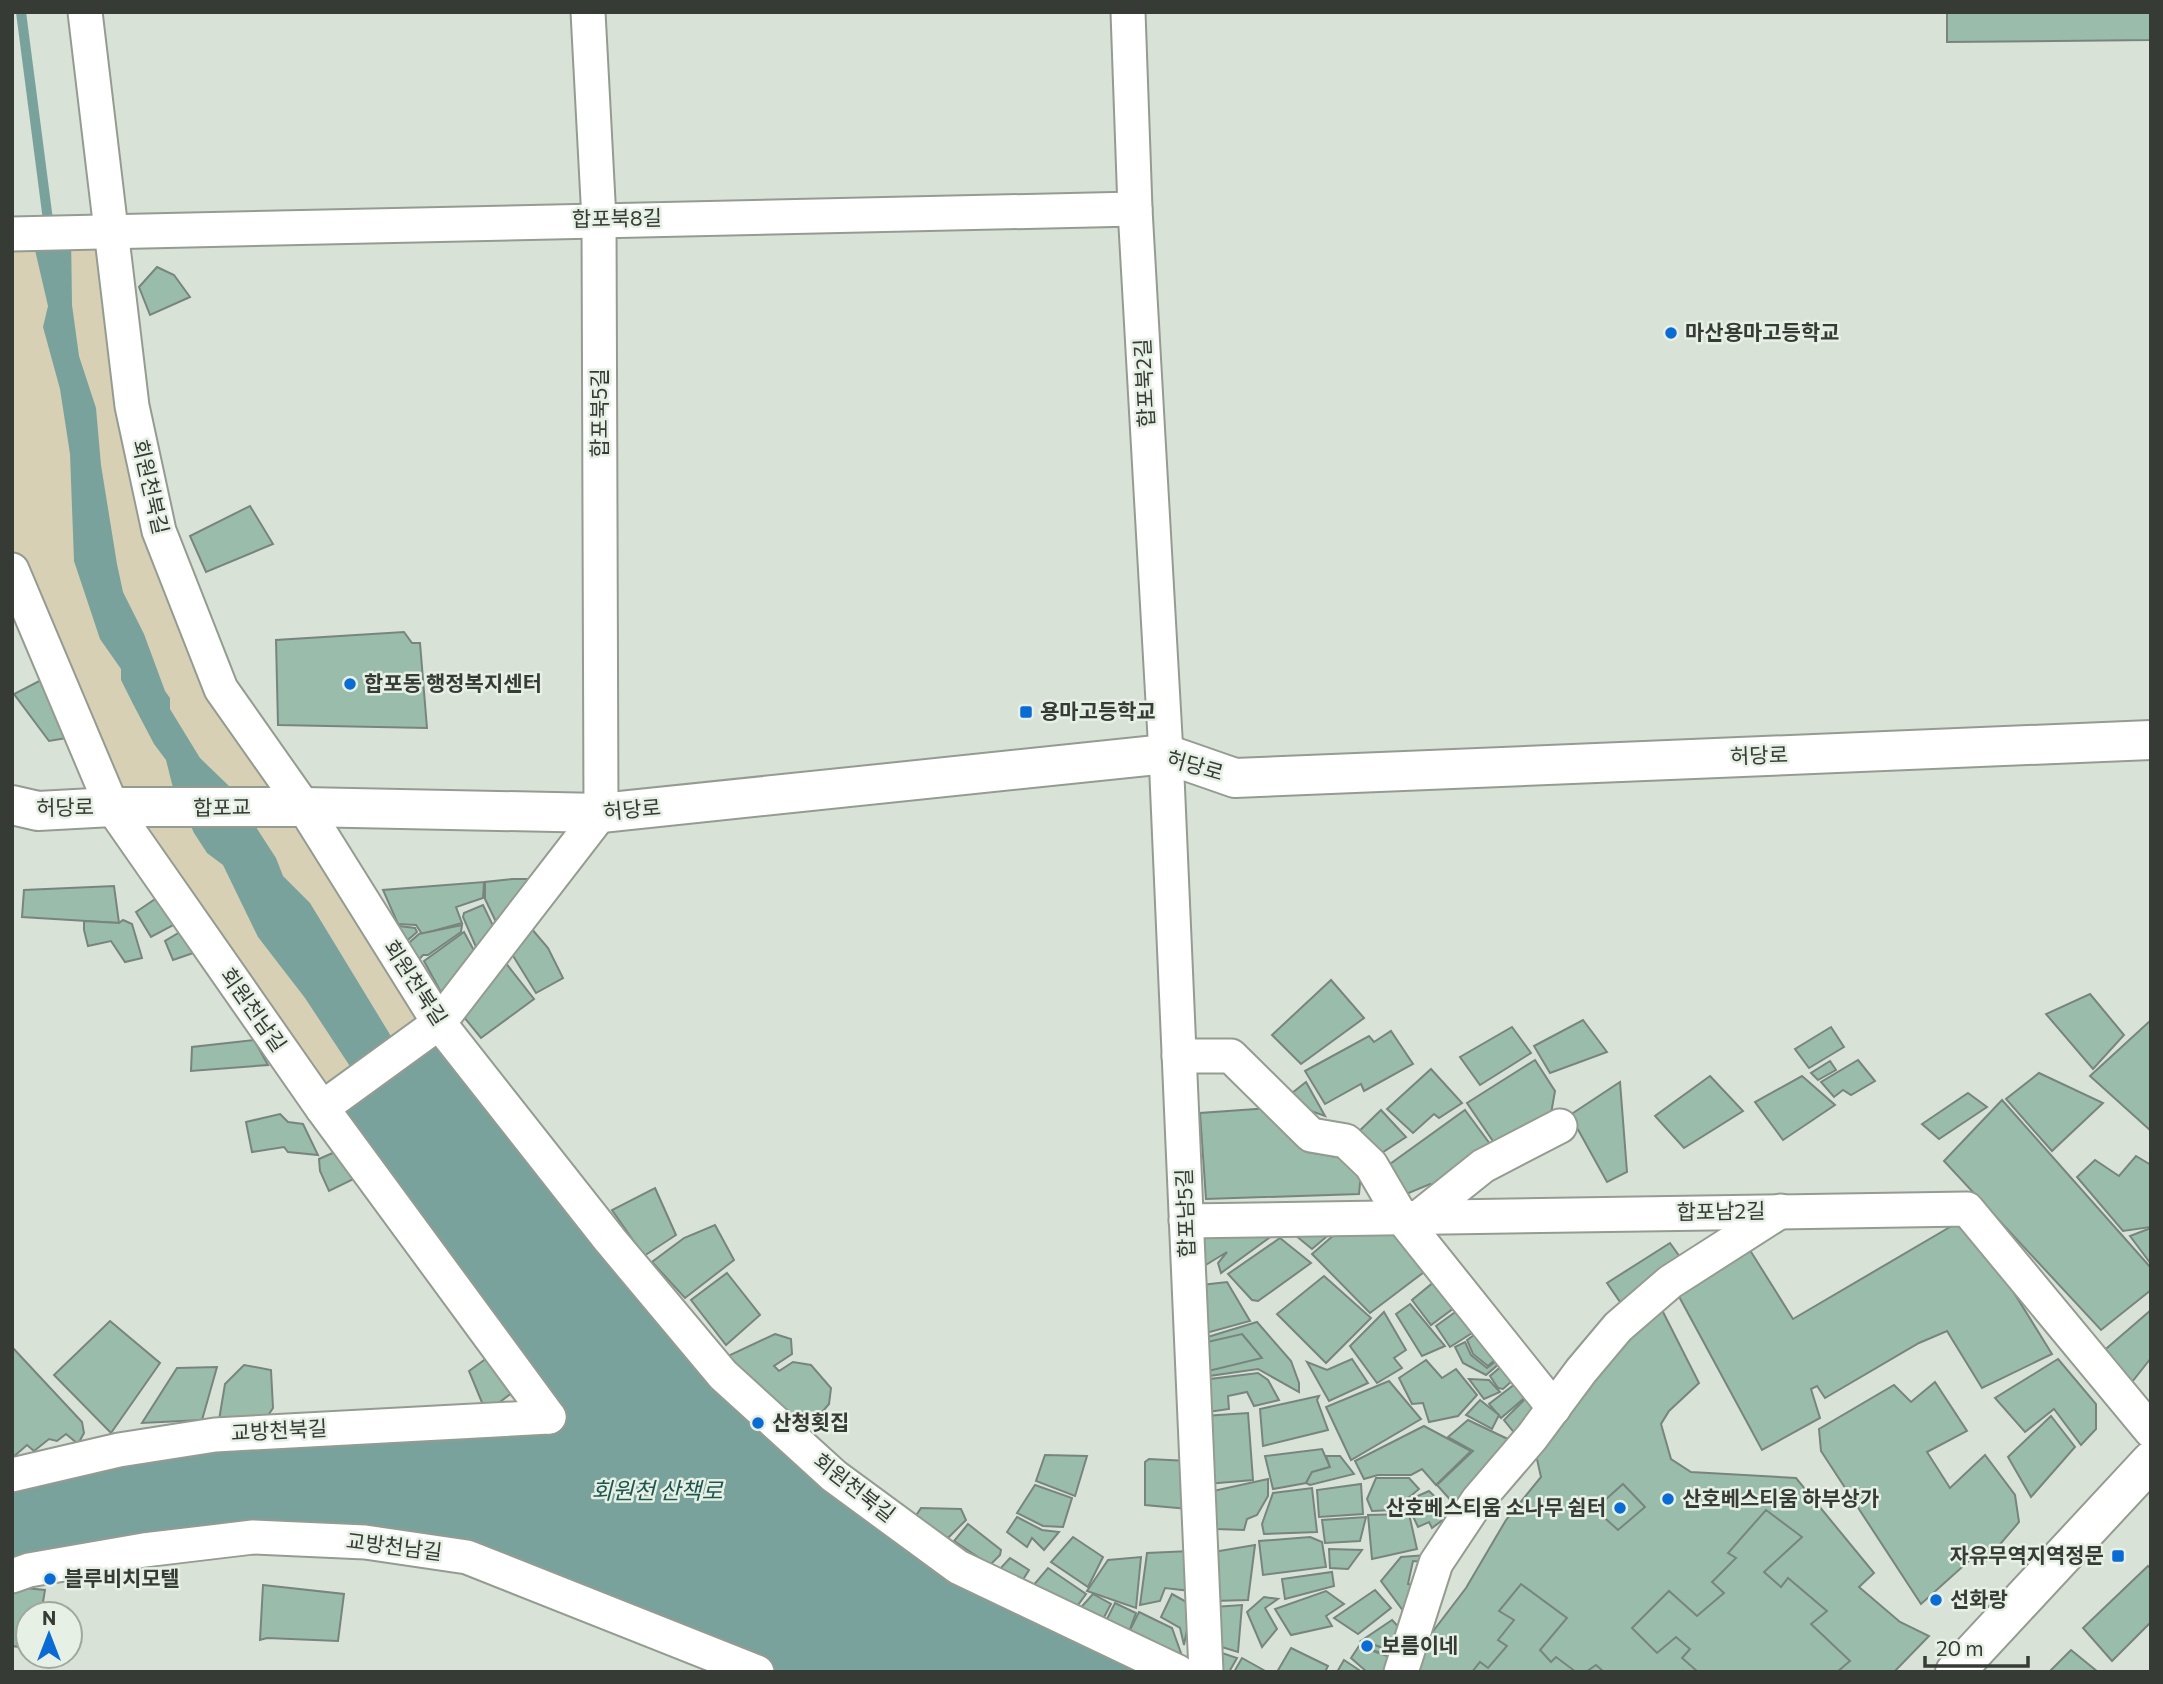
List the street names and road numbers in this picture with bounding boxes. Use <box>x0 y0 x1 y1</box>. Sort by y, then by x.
street label: 합포북8길 <box>572 204 662 231</box>
street label: 합포북2길 <box>1129 338 1158 428</box>
street label: 합포북5길 <box>586 368 611 458</box>
street label: 회원천북길 <box>128 437 175 537</box>
street label: 허당로 <box>1730 741 1788 768</box>
street label: 허당로 <box>1164 745 1227 785</box>
street label: 허당로 <box>36 793 94 820</box>
street label: 합포교 <box>193 793 251 820</box>
street label: 허당로 <box>602 794 662 823</box>
street label: 회원천북길 <box>379 935 453 1030</box>
street label: 회원천남길 <box>216 962 292 1056</box>
street label: 합포남5길 <box>1170 1168 1199 1258</box>
street label: 합포남2길 <box>1676 1197 1766 1224</box>
street label: 교방천북길 <box>230 1414 328 1445</box>
street label: 회원천북길 <box>809 1447 901 1526</box>
street label: 교방천남길 <box>345 1527 444 1564</box>

